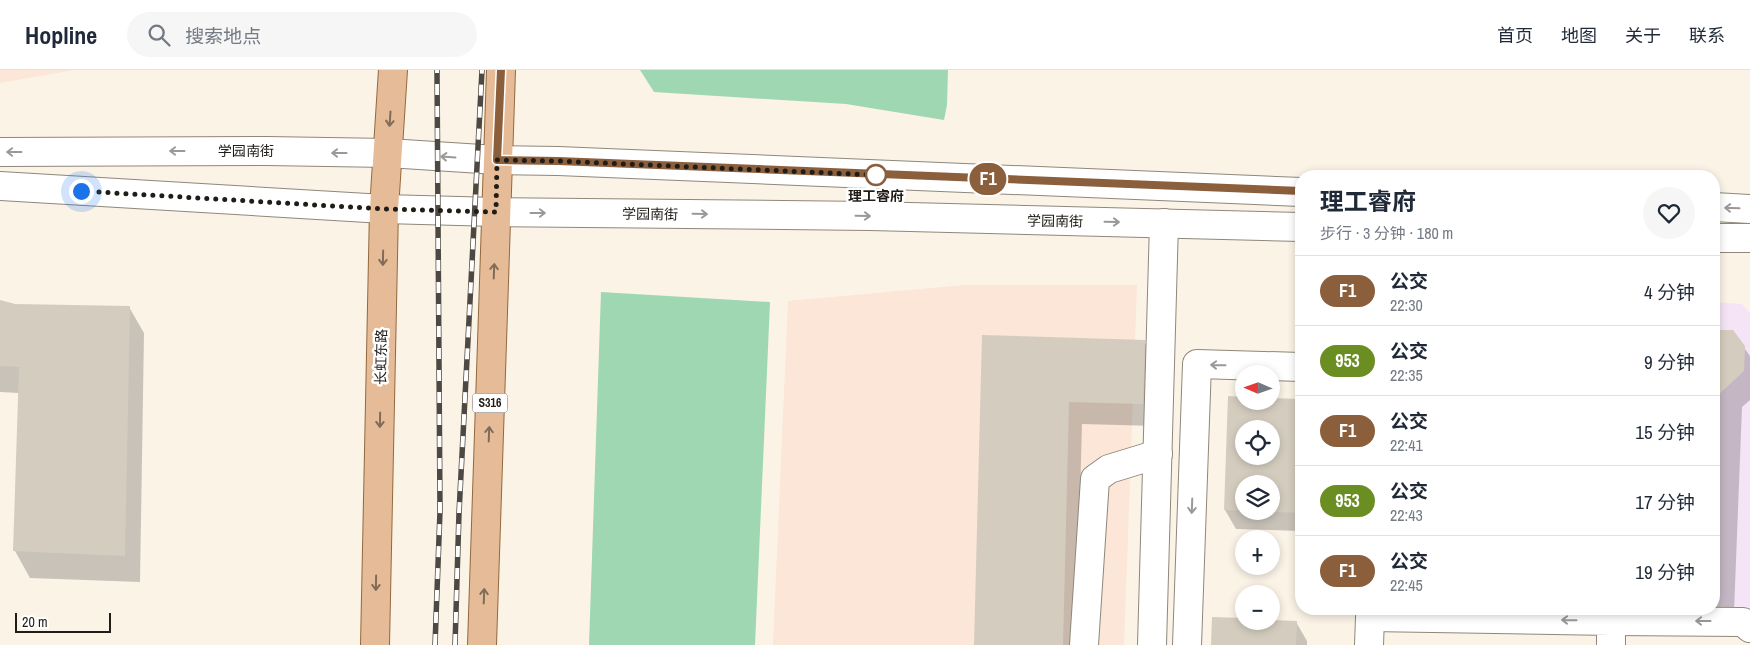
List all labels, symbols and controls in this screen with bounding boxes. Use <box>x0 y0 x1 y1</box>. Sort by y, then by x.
search box <box>127 12 477 57</box>
text: Hopline <box>25 19 97 51</box>
icon: search <box>145 21 173 49</box>
text: 搜索地点 <box>185 23 261 49</box>
text: 首页 <box>1497 23 1533 48</box>
text: 地图 <box>1561 23 1597 48</box>
text: 关于 <box>1625 23 1661 48</box>
text: 联系 <box>1689 23 1725 48</box>
one-way arrow <box>386 110 395 126</box>
street label: 学园南街 <box>218 142 274 160</box>
one-way arrow <box>169 146 185 156</box>
one-way arrow <box>6 147 22 157</box>
one-way arrow <box>331 148 348 158</box>
one-way arrow <box>441 153 457 162</box>
line badge: F1 <box>966 163 1010 195</box>
marker: 理工睿府 <box>865 164 887 186</box>
text: F1 <box>979 166 997 191</box>
your location <box>69 179 94 204</box>
text: 理工睿府 <box>1320 185 1416 217</box>
place label: 理工睿府 <box>848 187 904 205</box>
button: heart <box>1643 187 1695 239</box>
one-way arrow <box>1724 203 1740 213</box>
street label: 学园南街 <box>622 205 678 223</box>
one-way arrow <box>529 208 545 218</box>
one-way arrow <box>692 209 708 219</box>
one-way arrow <box>854 211 870 221</box>
street label: 学园南街 <box>1027 212 1083 230</box>
one-way arrow <box>1104 217 1120 227</box>
text: 步行 · 3 分钟 · 180 m <box>1320 222 1453 244</box>
one-way arrow <box>378 249 388 265</box>
one-way arrow <box>489 264 499 280</box>
text: 公交 <box>1390 268 1428 294</box>
text: F1 <box>1339 278 1356 303</box>
text: 4 分钟 <box>1644 279 1695 305</box>
text: 22:30 <box>1390 294 1423 316</box>
street label: 长虹东路 <box>372 329 390 385</box>
text: 公交 <box>1390 338 1428 364</box>
text: 953 <box>1335 348 1360 373</box>
text: 9 分钟 <box>1644 349 1695 375</box>
one-way arrow <box>1210 360 1226 369</box>
text: 22:35 <box>1390 364 1423 386</box>
north arrow <box>1235 365 1280 410</box>
map controls <box>1235 365 1280 630</box>
road number: S316 <box>472 393 508 412</box>
text: 公交 <box>1390 408 1428 434</box>
one-way arrow <box>375 412 385 428</box>
text: F1 <box>1339 418 1356 443</box>
text: 15 分钟 <box>1635 419 1695 445</box>
button: locate <box>1235 420 1280 465</box>
one-way arrow <box>484 426 494 442</box>
text: 22:41 <box>1390 434 1423 456</box>
button: layers <box>1235 475 1280 520</box>
text: 公交 <box>1390 478 1428 504</box>
text: 953 <box>1335 488 1360 513</box>
text: 17 分钟 <box>1635 489 1695 515</box>
one-way arrow <box>1187 497 1196 513</box>
text: 22:43 <box>1390 504 1423 526</box>
button: + <box>1235 530 1280 575</box>
text: 公交 <box>1390 548 1428 574</box>
text: F1 <box>1339 558 1356 583</box>
text: 19 分钟 <box>1635 559 1695 585</box>
one-way arrow <box>372 574 381 590</box>
text: 22:45 <box>1390 574 1423 596</box>
button: − <box>1235 585 1280 630</box>
one-way arrow <box>479 589 488 605</box>
scale bar <box>15 610 111 633</box>
text: 20 m <box>22 613 48 631</box>
one-way arrow <box>1561 615 1578 625</box>
one-way arrow <box>1696 617 1712 626</box>

